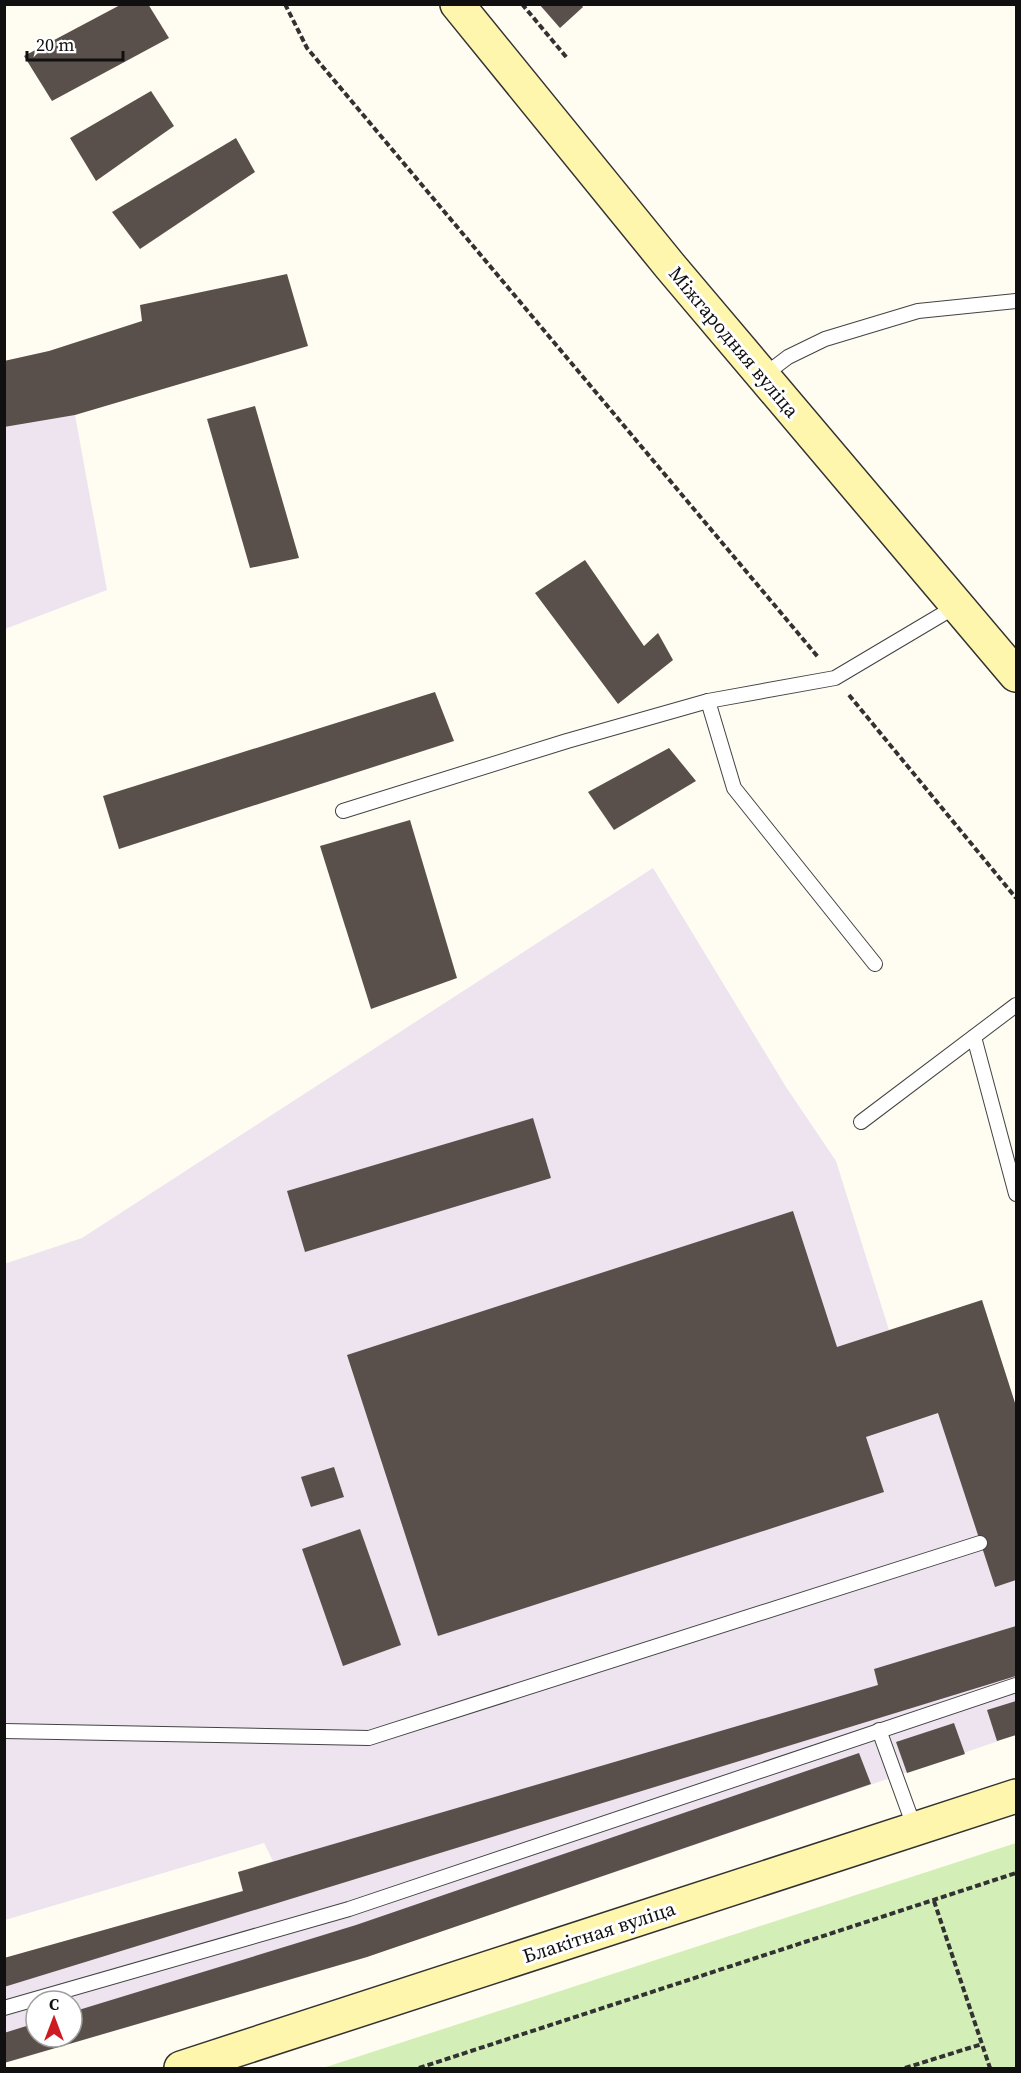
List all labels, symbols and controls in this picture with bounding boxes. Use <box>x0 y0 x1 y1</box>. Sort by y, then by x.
scale bar <box>27 24 123 62</box>
text: 20 m <box>36 32 74 57</box>
street label: Міжгародняя вуліца <box>662 260 806 424</box>
street label: Блакітная вуліца <box>519 1894 680 1970</box>
north arrow <box>24 1989 84 2049</box>
text: С <box>49 1993 59 2015</box>

